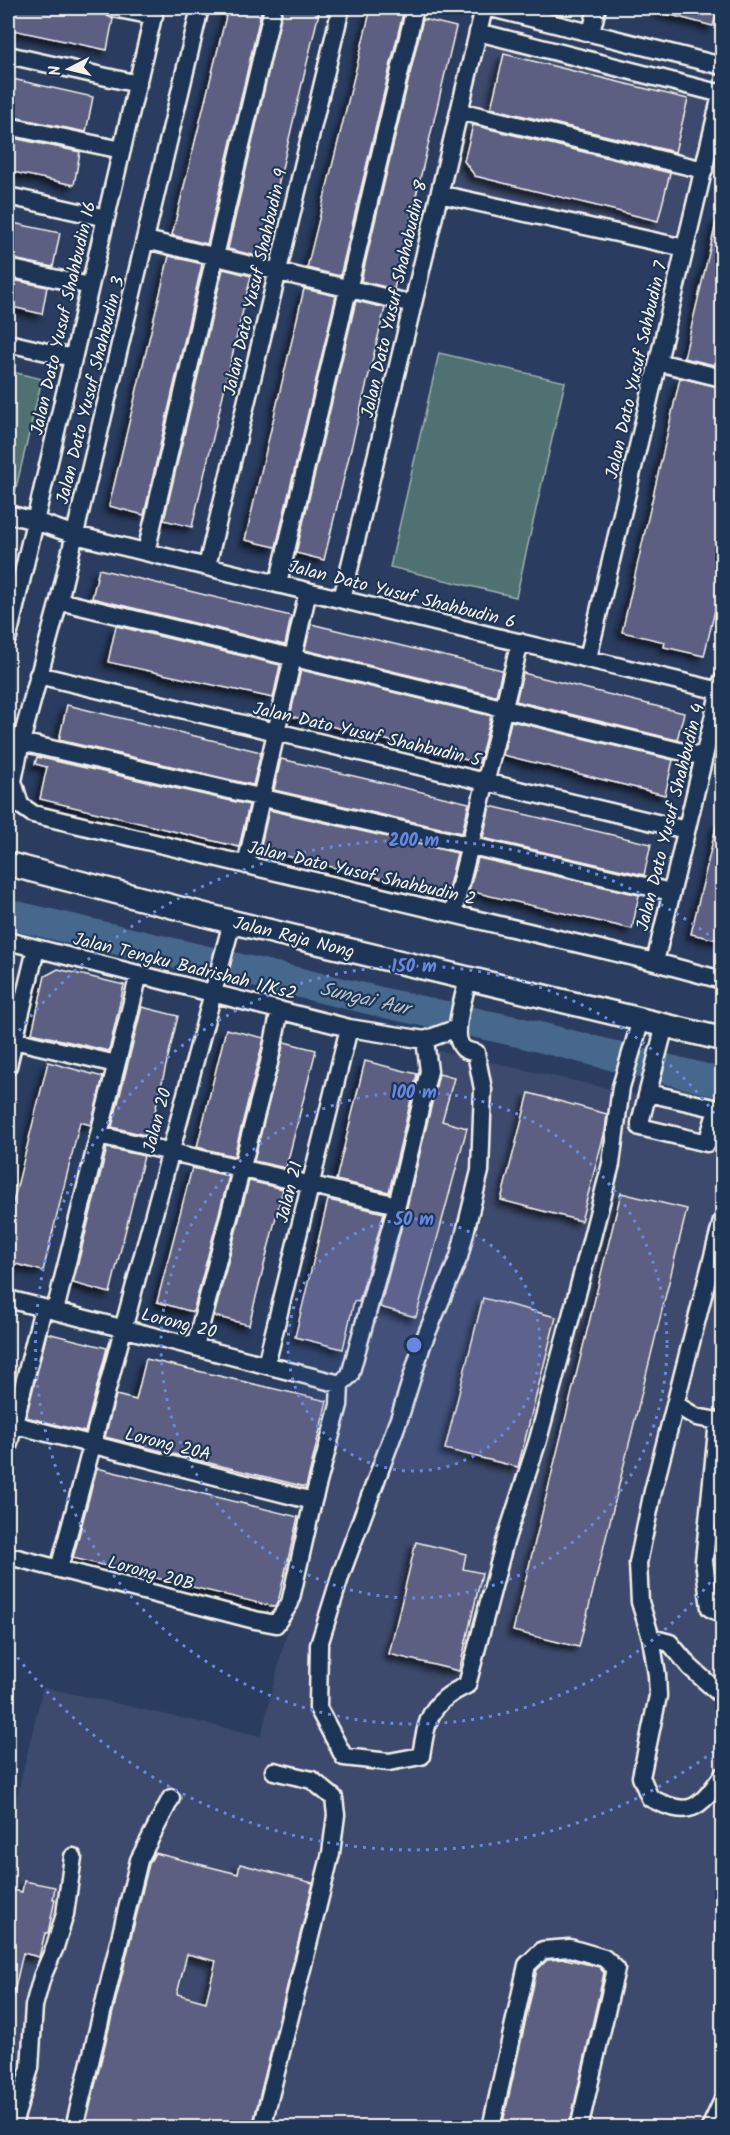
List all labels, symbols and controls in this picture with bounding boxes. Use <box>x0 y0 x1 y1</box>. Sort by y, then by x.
north arrow <box>39 39 99 99</box>
text: N <box>43 64 69 77</box>
street label: Jalan Dato Yusuf Shahbudin 9 <box>216 166 297 399</box>
street label: Jalan Dato Yusuf Shahabudin 8 <box>354 178 437 421</box>
street label: Jalan Dato Yusuf Shahbudin 16 <box>23 198 106 438</box>
street label: Jalan Dato Yusuf Sahbudin 7 <box>598 258 677 482</box>
street label: Jalan Dato Yusuf Shahbudin 3 <box>49 273 134 507</box>
street label: Jalan Dato Yusuf Shahbudin 6 <box>285 553 519 638</box>
street label: Jalan Dato Yusuf Shahbudin 5 <box>250 695 485 776</box>
street label: Jalan Dato Yusuf Shahbudin 4 <box>629 700 714 934</box>
text: 200 m <box>389 827 440 856</box>
street label: Jalan Dato Yusof Shahbudin 2 <box>245 834 479 915</box>
street label: Jalan Raja Nong <box>230 909 357 968</box>
street label: Jalan Tengku Badrishah 1/Ks2 <box>70 926 299 1009</box>
text: 150 m <box>391 953 437 982</box>
water label: Sungai Aur <box>317 974 417 1027</box>
text: 100 m <box>391 1079 437 1108</box>
street label: Jalan 20 <box>136 1085 181 1156</box>
street label: Jalan 21 <box>269 1158 312 1226</box>
text: 50 m <box>393 1206 434 1235</box>
street label: Lorong 20 <box>138 1301 219 1348</box>
centre of rings <box>404 1335 424 1355</box>
street label: Lorong 20A <box>122 1421 214 1470</box>
street label: Lorong 20B <box>104 1549 197 1600</box>

